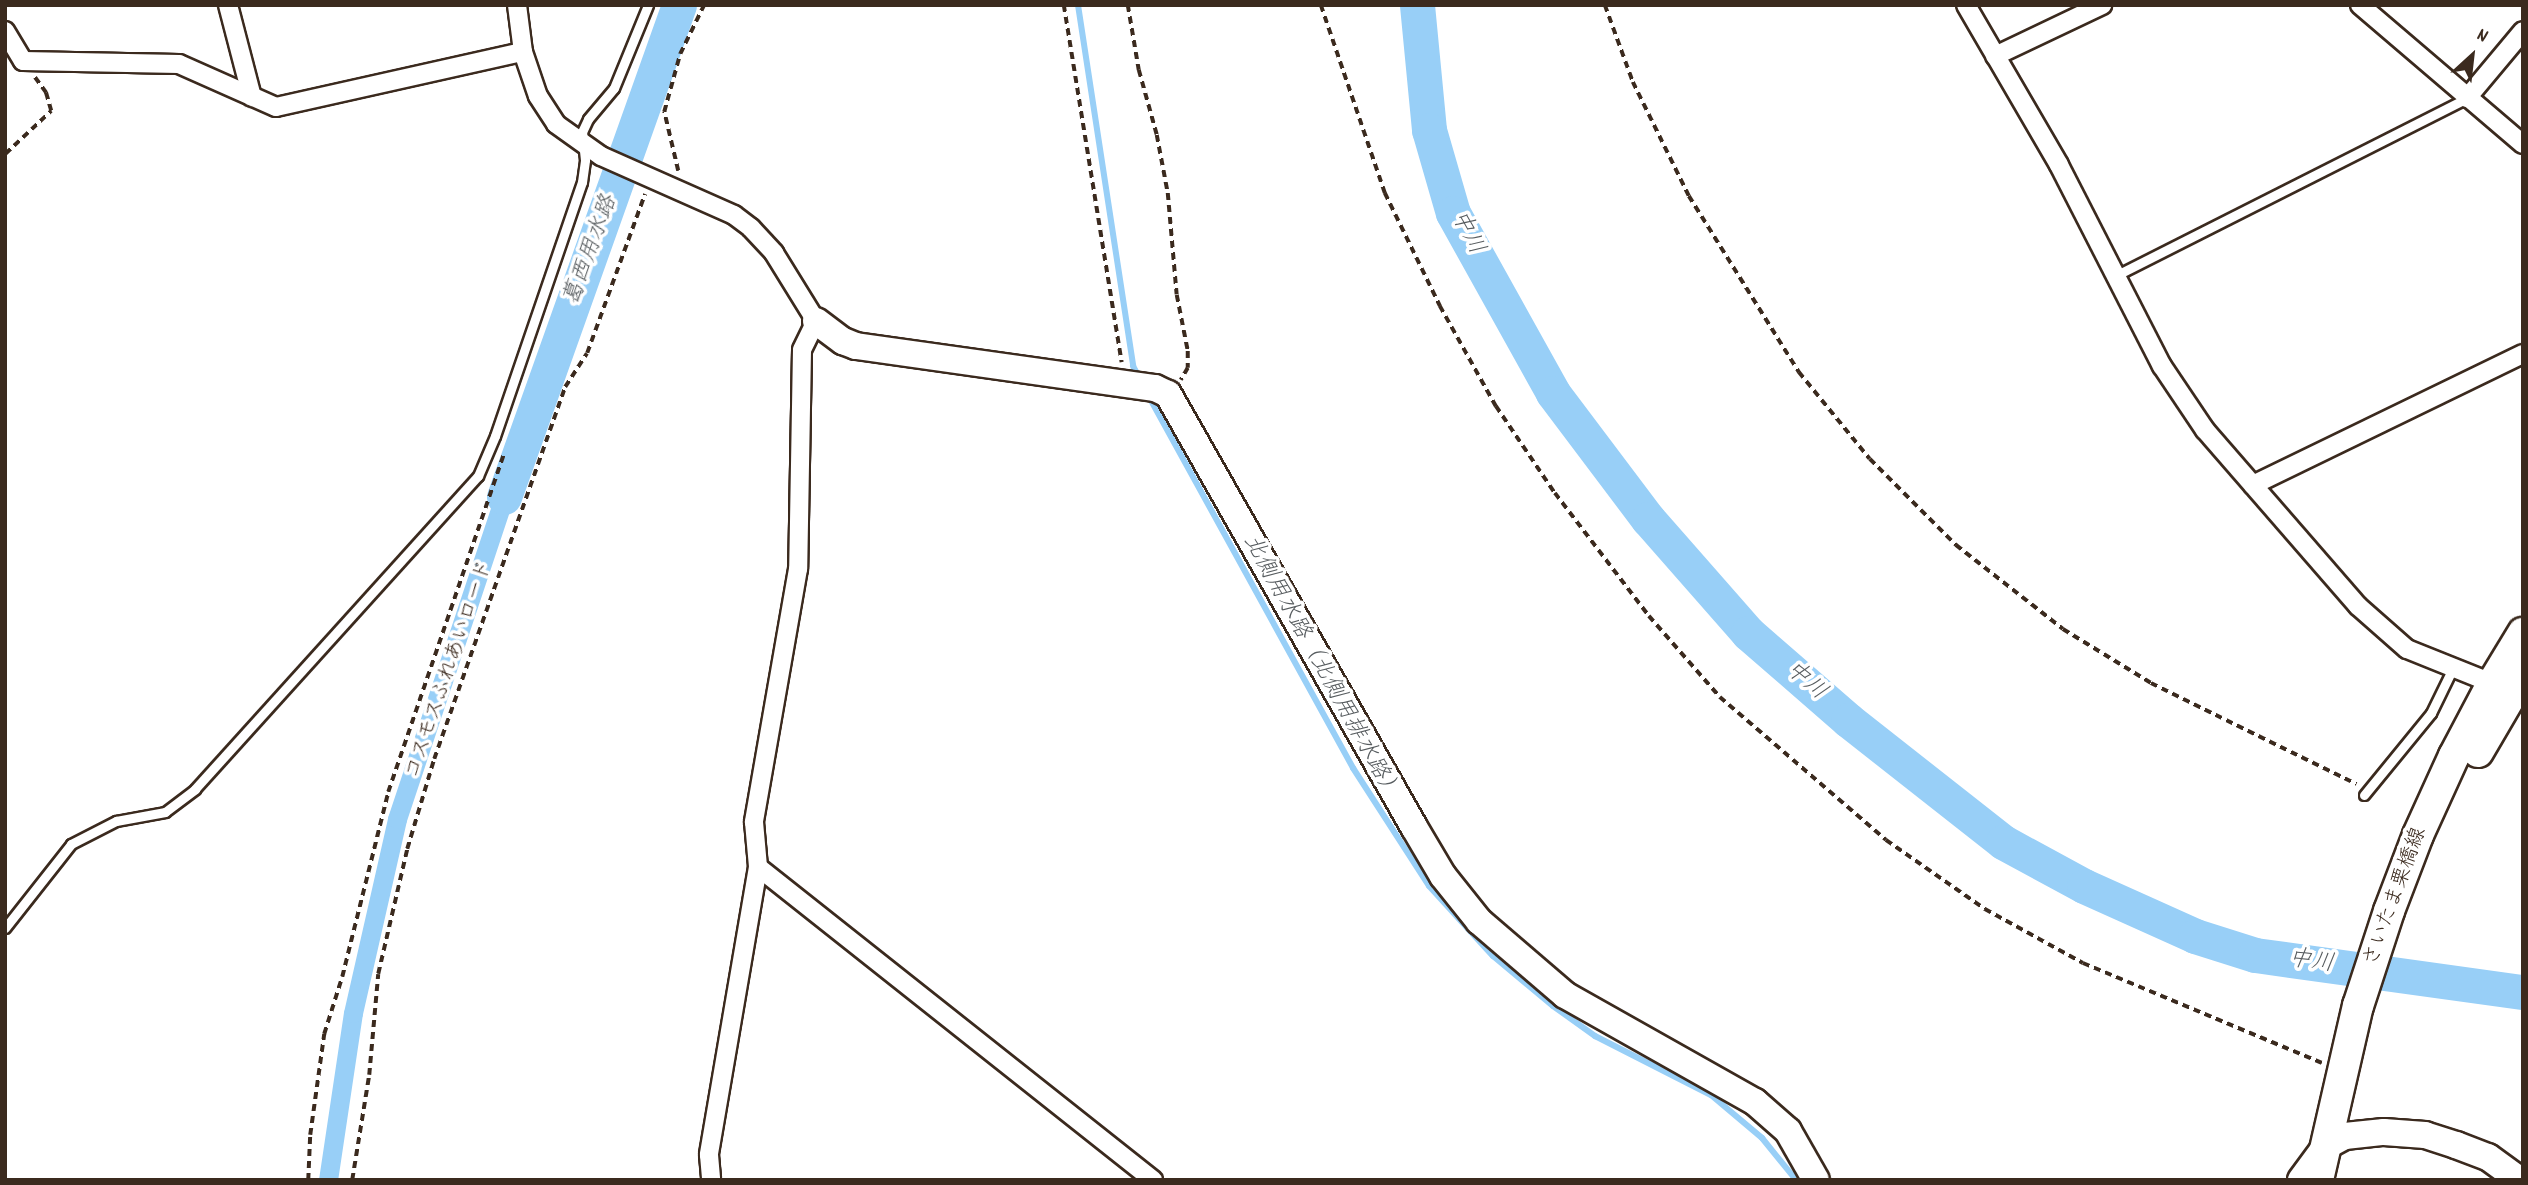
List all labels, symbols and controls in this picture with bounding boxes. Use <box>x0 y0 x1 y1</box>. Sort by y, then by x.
north arrow <box>2437 21 2507 91</box>
text: N <box>2471 23 2492 51</box>
water label: 葛西用水路 <box>559 192 625 310</box>
water label: 中川 <box>1443 206 1489 260</box>
water label: 北側用水路（北側用排水路） <box>1235 531 1405 805</box>
street label: コスモスふれあいロード <box>400 557 500 783</box>
water label: 中川 <box>1779 656 1831 708</box>
street label: さいたま栗橋線 <box>2359 824 2433 970</box>
water label: 中川 <box>2286 946 2336 980</box>

